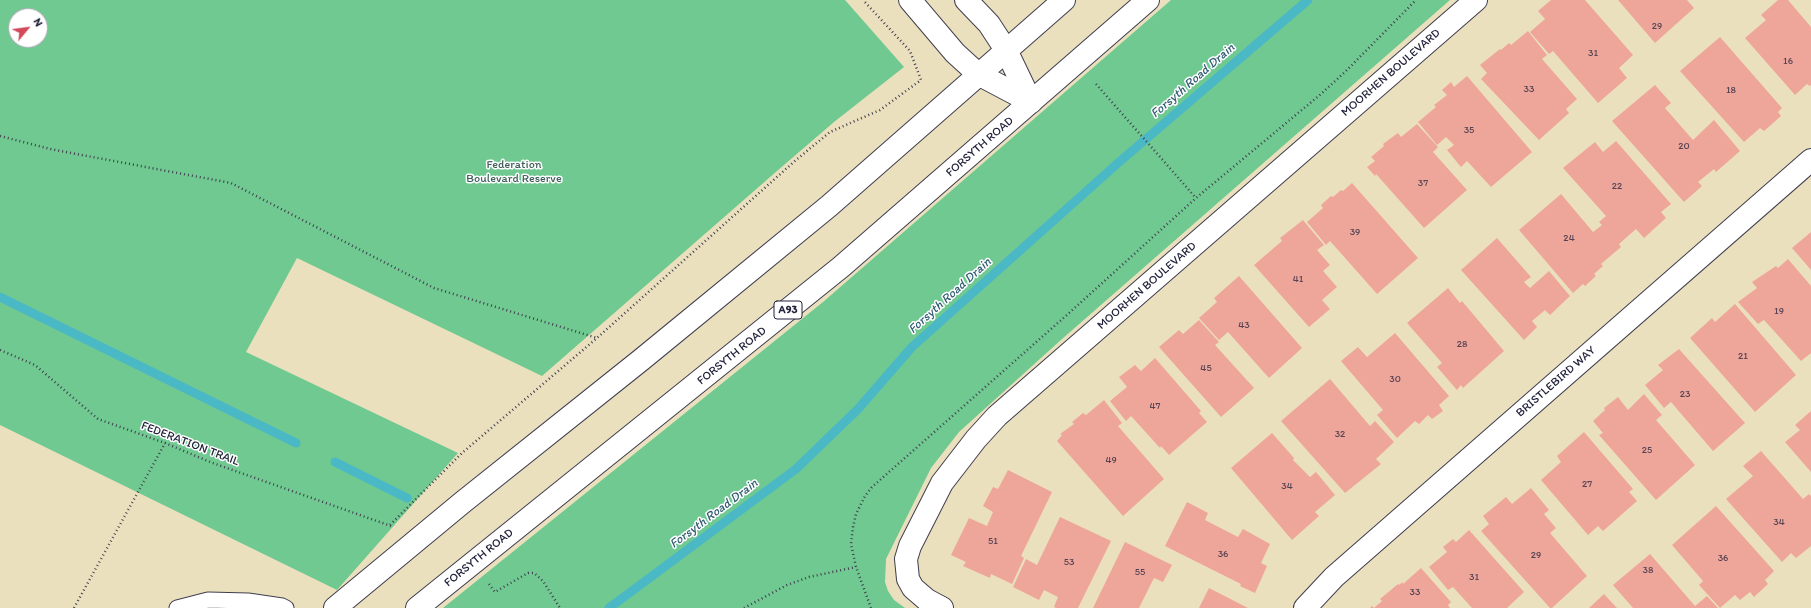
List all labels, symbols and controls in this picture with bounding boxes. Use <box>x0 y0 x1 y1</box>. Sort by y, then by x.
north arrow <box>8 8 48 48</box>
text: N <box>31 16 46 29</box>
house number: 29 <box>1652 20 1662 32</box>
street label: MOORHEN BOULEVARD <box>1338 26 1444 120</box>
water label: Forsyth Road Drain <box>1148 40 1238 122</box>
house number: 31 <box>1588 47 1598 59</box>
house number: 16 <box>1783 55 1793 67</box>
house number: 33 <box>1524 83 1534 95</box>
house number: 18 <box>1726 84 1736 96</box>
street label: FORSYTH ROAD <box>943 114 1017 180</box>
house number: 35 <box>1464 124 1474 136</box>
house number: 20 <box>1678 140 1690 152</box>
park label: Federation Boulevard Reserve <box>466 158 562 186</box>
house number: 37 <box>1418 177 1428 189</box>
house number: 22 <box>1612 180 1622 192</box>
house number: 39 <box>1350 226 1360 238</box>
house number: 24 <box>1563 232 1575 244</box>
street label: MOORHEN BOULEVARD <box>1094 239 1200 333</box>
water label: Forsyth Road Drain <box>905 255 995 337</box>
house number: 41 <box>1293 273 1303 285</box>
road number: A93 <box>774 301 802 319</box>
house number: 19 <box>1774 305 1784 317</box>
house number: 43 <box>1238 319 1250 331</box>
street label: FORSYTH ROAD <box>695 324 769 388</box>
house number: 28 <box>1457 338 1467 350</box>
street label: BRISTLEBIRD WAY <box>1513 344 1599 420</box>
house number: 21 <box>1738 350 1748 362</box>
house number: 45 <box>1200 362 1212 374</box>
house number: 30 <box>1389 373 1401 385</box>
house number: 23 <box>1680 388 1690 400</box>
house number: 47 <box>1150 400 1160 412</box>
street label: FEDERATION TRAIL <box>139 419 241 469</box>
house number: 32 <box>1335 428 1345 440</box>
house number: 25 <box>1642 444 1652 456</box>
house number: 49 <box>1105 454 1117 466</box>
water label: Forsyth Road Drain <box>667 476 761 552</box>
house number: 27 <box>1582 478 1592 490</box>
house number: 34 <box>1281 480 1293 492</box>
house number: 34 <box>1773 516 1785 528</box>
street label: FORSYTH ROAD <box>442 526 516 590</box>
house number: 51 <box>988 535 998 547</box>
house number: 36 <box>1218 548 1228 560</box>
house number: 29 <box>1531 549 1541 561</box>
house number: 36 <box>1718 552 1728 564</box>
house number: 53 <box>1064 556 1074 568</box>
house number: 38 <box>1643 564 1653 576</box>
house number: 55 <box>1135 566 1145 578</box>
house number: 31 <box>1469 571 1479 583</box>
house number: 33 <box>1410 586 1420 598</box>

